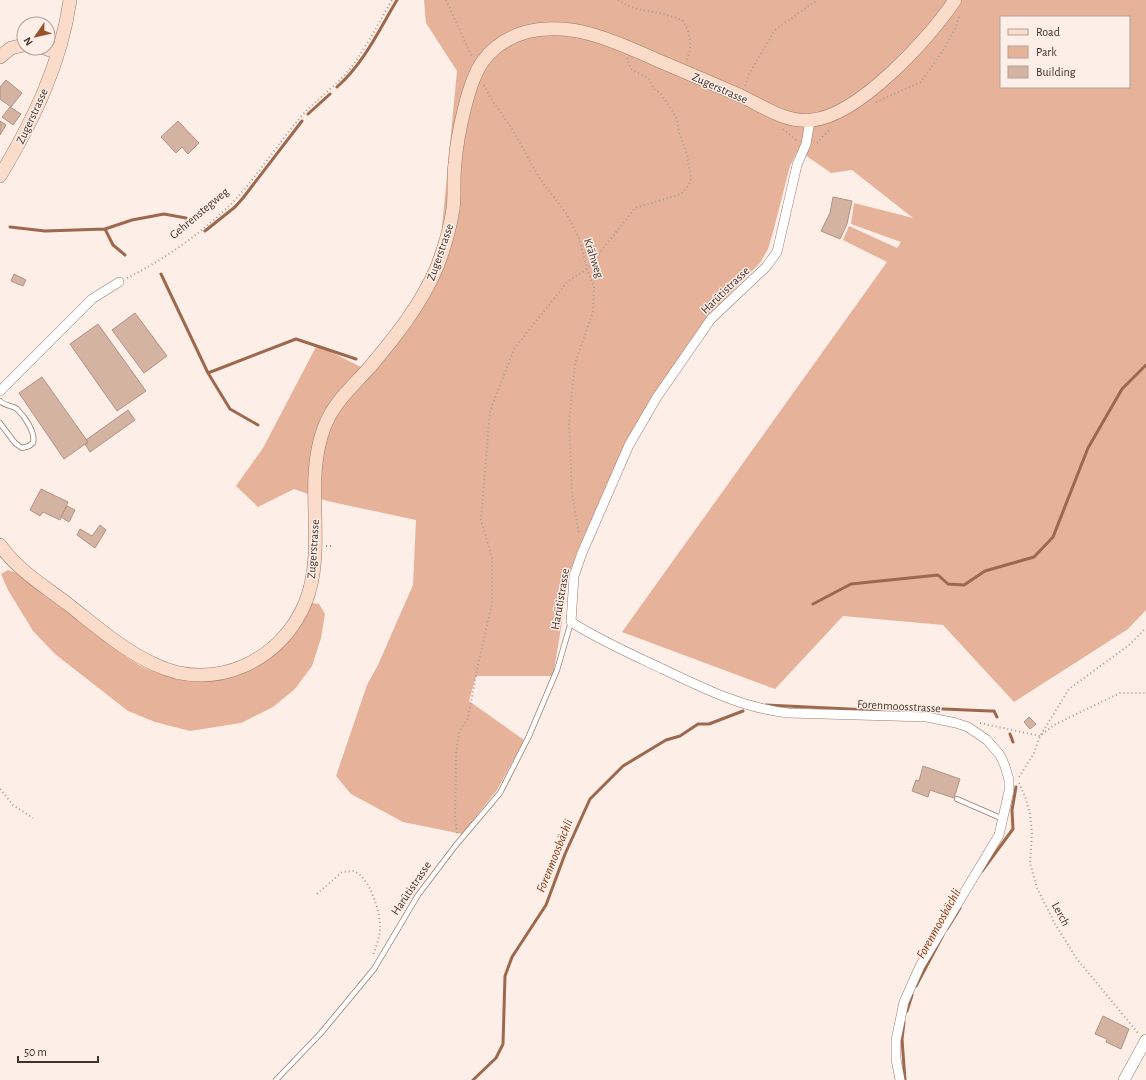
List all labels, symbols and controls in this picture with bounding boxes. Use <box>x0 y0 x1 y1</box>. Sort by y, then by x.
north arrow <box>16 16 56 56</box>
legend <box>1000 16 1130 88</box>
text: Road <box>1036 26 1060 38</box>
text: N <box>21 35 35 48</box>
text: Park <box>1036 46 1057 58</box>
text: Building <box>1036 66 1076 78</box>
street label: Zugerstrasse <box>690 70 750 106</box>
street label: Zugerstrasse <box>14 87 50 145</box>
street label: Gehrenstegweg <box>167 185 231 241</box>
street label: Zugerstrasse <box>425 222 455 282</box>
street label: Krähweg <box>582 237 606 279</box>
street label: Harütistrasse <box>698 264 752 316</box>
street label: Zugerstrasse <box>305 519 321 579</box>
street label: Harütistrasse <box>549 567 571 631</box>
street label: Forenmoosstrasse <box>857 698 941 714</box>
water label: Forenmoosbächli <box>534 817 576 894</box>
street label: Harütistrasse <box>389 859 433 917</box>
water label: Forenmoosbächli <box>915 887 964 961</box>
street label: Lerch <box>1050 900 1072 928</box>
scale bar <box>18 1038 98 1064</box>
text: 50 m <box>24 1046 47 1058</box>

